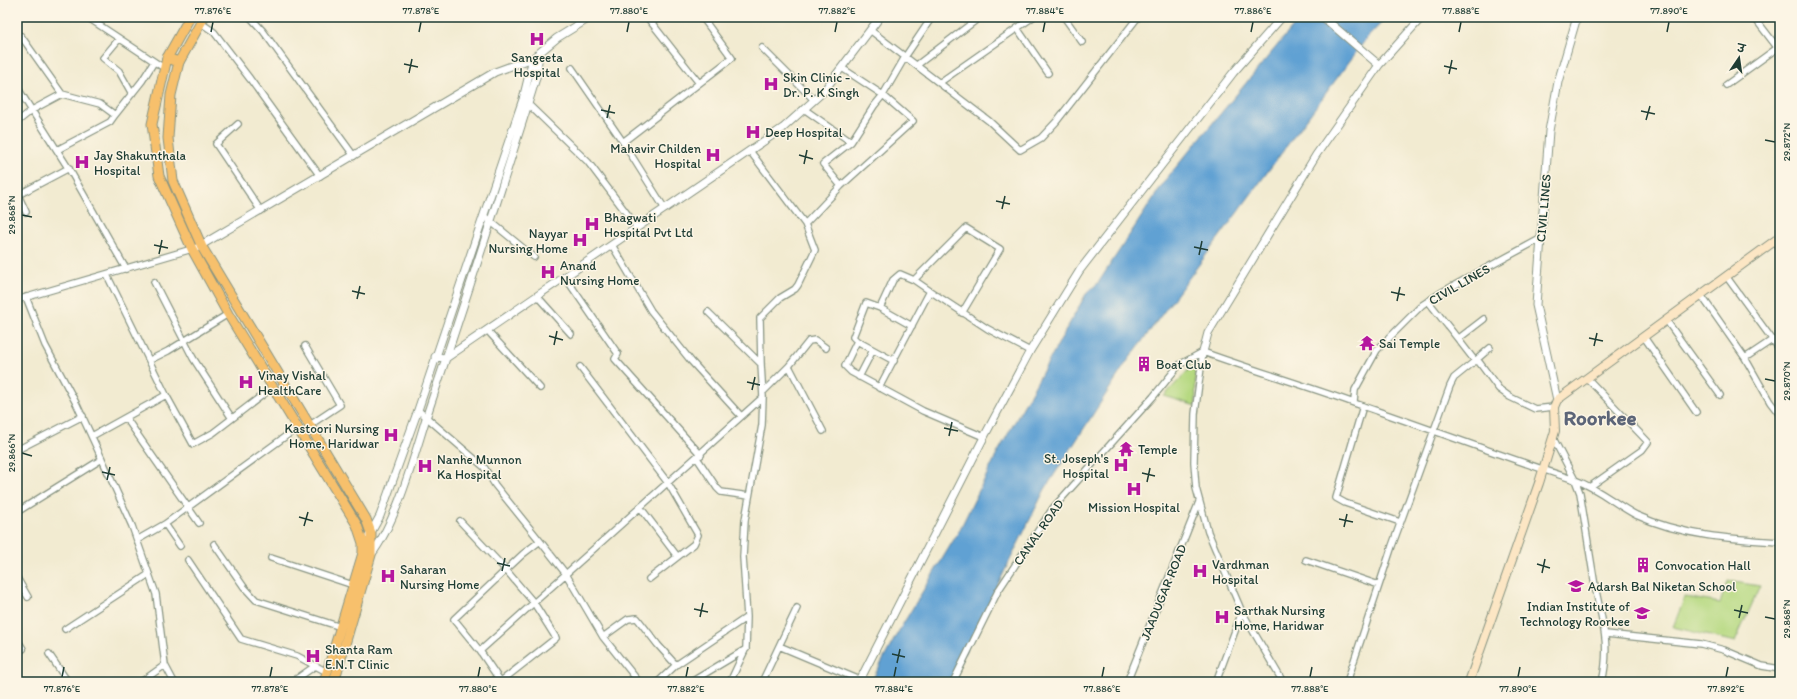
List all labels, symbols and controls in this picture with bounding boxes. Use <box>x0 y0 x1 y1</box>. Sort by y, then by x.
text: 77.876°E <box>195 4 232 17</box>
text: 77.878°E <box>403 4 440 17</box>
text: 77.880°E <box>610 4 648 17</box>
text: 77.882°E <box>818 4 856 17</box>
text: 77.884°E <box>1026 4 1064 17</box>
text: 77.886°E <box>1234 4 1272 17</box>
text: 77.888°E <box>1442 4 1480 17</box>
text: 77.890°E <box>1650 4 1688 17</box>
hospital icon: Sangeeta Hospital <box>528 30 546 48</box>
north arrow <box>1719 38 1759 78</box>
text: उ <box>1735 41 1748 56</box>
place label: Sangeeta Hospital <box>511 50 563 80</box>
place label: Skin Clinic - Dr. P. K Singh <box>783 70 859 100</box>
hospital icon: Skin Clinic - Dr. P. K Singh <box>762 75 780 93</box>
hospital icon: Deep Hospital <box>744 123 762 141</box>
text: 29.872°N <box>1780 123 1793 161</box>
place label: Deep Hospital <box>765 125 843 140</box>
place label: Mahavir Childen Hospital <box>610 141 702 171</box>
hospital icon: Mahavir Childen Hospital <box>704 146 722 164</box>
place label: Jay Shakunthala Hospital <box>94 148 187 178</box>
hospital icon: Jay Shakunthala Hospital <box>73 153 91 171</box>
street label: CIVIL LINES <box>1533 173 1554 243</box>
text: 29.868°N <box>5 195 18 234</box>
place label: Bhagwati Hospital Pvt Ltd <box>604 210 693 240</box>
hospital icon: Bhagwati Hospital Pvt Ltd <box>583 215 601 233</box>
place label: Nayyar Nursing Home <box>489 226 569 256</box>
hospital icon: Nayyar Nursing Home <box>571 231 589 249</box>
place label: Anand Nursing Home <box>560 258 639 288</box>
street label: CIVIL LINES <box>1426 261 1493 308</box>
hospital icon: Anand Nursing Home <box>539 263 557 281</box>
temple icon: Sai Temple <box>1358 334 1376 352</box>
place label: Sai Temple <box>1379 336 1440 351</box>
building icon: Boat Club <box>1135 355 1153 373</box>
place label: Boat Club <box>1156 357 1212 372</box>
text: 29.870°N <box>1780 361 1793 401</box>
place label: Vinay Vishal HealthCare <box>258 368 326 398</box>
hospital icon: Vinay Vishal HealthCare <box>237 373 255 391</box>
district label: Roorkee <box>1563 405 1637 430</box>
place label: Kastoori Nursing Home, Haridwar <box>284 421 379 451</box>
hospital icon: Kastoori Nursing Home, Haridwar <box>382 426 400 444</box>
text: 29.866°N <box>5 433 18 472</box>
temple icon: Temple <box>1117 440 1135 458</box>
place label: Temple <box>1138 442 1177 457</box>
place label: St. Joseph's Hospital <box>1044 451 1109 481</box>
place label: Nanhe Munnon Ka Hospital <box>437 452 522 482</box>
hospital icon: St. Joseph's Hospital <box>1112 456 1130 474</box>
hospital icon: Nanhe Munnon Ka Hospital <box>416 457 434 475</box>
hospital icon: Mission Hospital <box>1125 480 1143 498</box>
street label: CANAL ROAD <box>1010 496 1067 568</box>
place label: Mission Hospital <box>1088 500 1180 515</box>
street label: JAADUGAR ROAD <box>1137 542 1190 642</box>
building icon: Convocation Hall <box>1634 556 1652 574</box>
place label: Vardhman Hospital <box>1212 557 1269 587</box>
place label: Convocation Hall <box>1655 558 1751 573</box>
place label: Saharan Nursing Home <box>400 562 479 592</box>
hospital icon: Vardhman Hospital <box>1191 562 1209 580</box>
hospital icon: Saharan Nursing Home <box>379 567 397 585</box>
school or university icon: Adarsh Bal Niketan School <box>1567 577 1585 595</box>
place label: Adarsh Bal Niketan School <box>1588 579 1736 594</box>
place label: Indian Institute of Technology Roorkee <box>1520 599 1630 629</box>
text: 29.868°N <box>1780 599 1793 638</box>
place label: Sarthak Nursing Home, Haridwar <box>1234 603 1325 633</box>
school or university icon: Indian Institute of Technology Roorkee <box>1633 604 1651 622</box>
hospital icon: Sarthak Nursing Home, Haridwar <box>1213 608 1231 626</box>
place label: Shanta Ram E.N.T Clinic <box>325 642 393 672</box>
hospital icon: Shanta Ram E.N.T Clinic <box>304 647 322 665</box>
text: 77.876°E <box>44 682 81 695</box>
text: 77.878°E <box>252 682 289 695</box>
text: 77.880°E <box>459 682 497 695</box>
text: 77.882°E <box>667 682 705 695</box>
text: 77.884°E <box>875 682 913 695</box>
text: 77.886°E <box>1083 682 1121 695</box>
text: 77.888°E <box>1291 682 1329 695</box>
text: 77.890°E <box>1499 682 1537 695</box>
text: 77.892°E <box>1708 682 1745 695</box>

